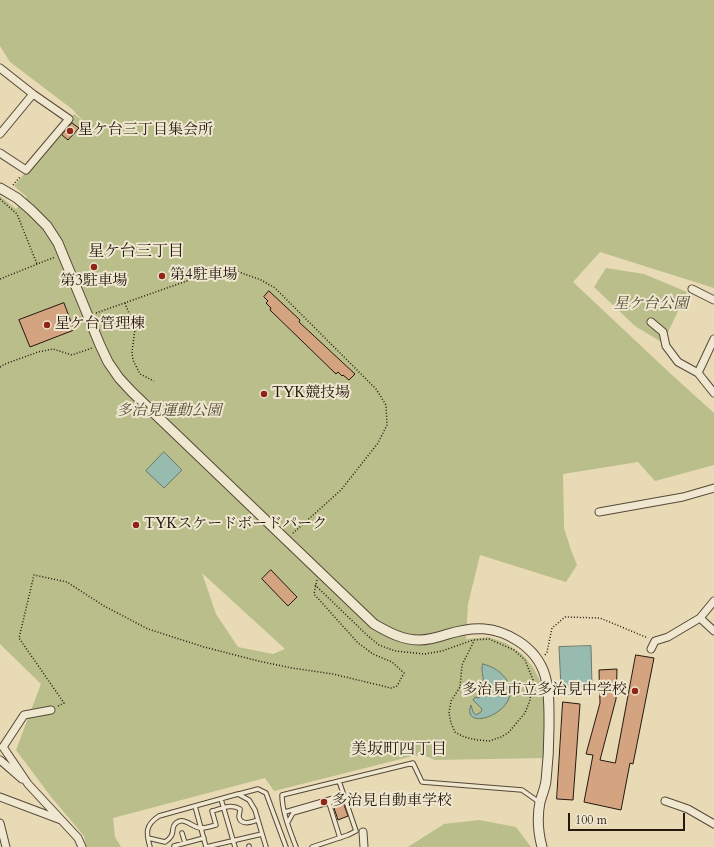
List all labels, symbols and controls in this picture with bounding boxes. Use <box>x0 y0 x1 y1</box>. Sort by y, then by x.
place label: 星ケ台三丁目集会所 <box>78 122 213 140</box>
marker: 星ケ台三丁目集会所 <box>65 126 75 136</box>
district label: 星ケ台三丁目 <box>88 242 184 262</box>
marker: 第3駐車場 <box>89 262 99 272</box>
place label: 第4駐車場 <box>170 267 238 285</box>
marker: 第4駐車場 <box>157 271 167 281</box>
place label: 第3駐車場 <box>60 273 128 291</box>
park label: 星ケ台公園 <box>614 296 688 314</box>
place label: 星ケ台管理棟 <box>55 316 145 334</box>
marker: 星ケ台管理棟 <box>42 320 52 330</box>
place label: TYK競技場 <box>272 385 350 403</box>
marker: TYK競技場 <box>259 389 269 399</box>
park label: 多治見運動公園 <box>117 403 221 421</box>
place label: TYKスケードボードパーク <box>144 516 327 534</box>
marker: TYKスケードボードパーク <box>131 520 141 530</box>
place label: 多治見市立多治見中学校 <box>462 682 627 700</box>
marker: 多治見市立多治見中学校 <box>630 686 640 696</box>
district label: 美坂町四丁目 <box>351 740 447 760</box>
place label: 多治見自動車学校 <box>332 793 452 811</box>
marker: 多治見自動車学校 <box>319 797 329 807</box>
scale bar <box>570 805 687 831</box>
text: 100 m <box>575 812 607 828</box>

